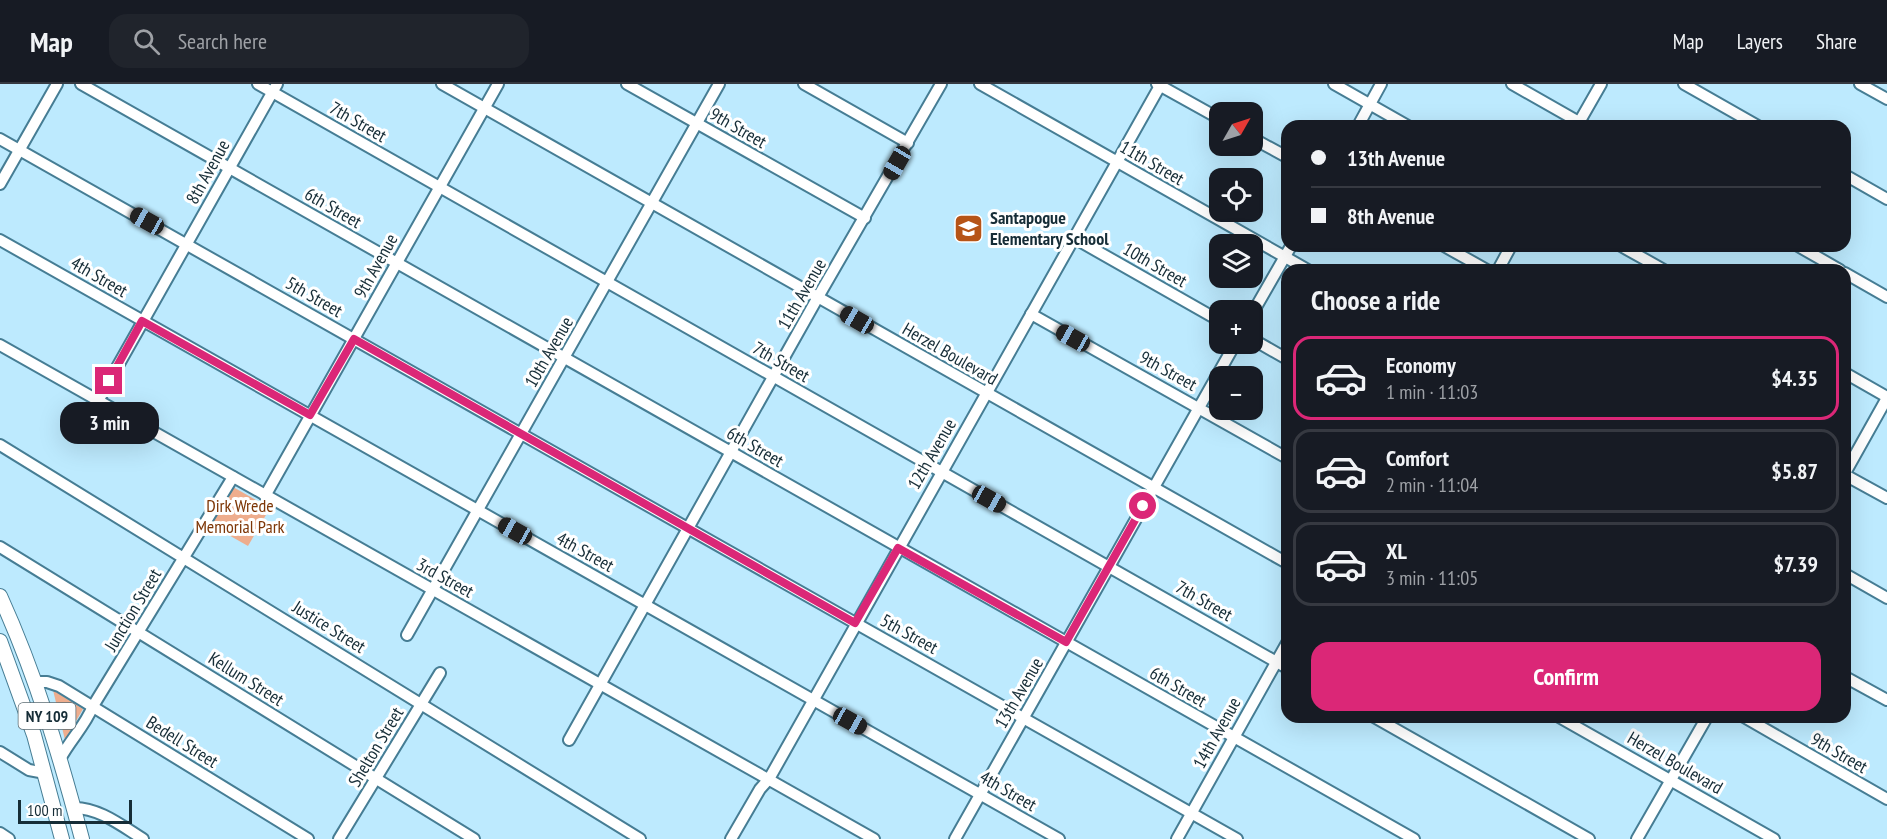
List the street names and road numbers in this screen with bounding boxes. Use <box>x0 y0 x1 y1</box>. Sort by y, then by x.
street label: 7th Street <box>326 96 391 147</box>
street label: 9th Street <box>706 102 771 153</box>
street label: 11th Street <box>1116 135 1188 190</box>
street label: 8th Avenue <box>181 136 235 208</box>
street label: 6th Street <box>301 182 366 233</box>
street label: 9th Avenue <box>349 230 403 302</box>
street label: 10th Street <box>1119 237 1191 292</box>
street label: 4th Street <box>67 251 132 302</box>
street label: 11th Avenue <box>772 254 831 333</box>
street label: 5th Street <box>282 271 347 322</box>
street label: 10th Avenue <box>519 312 578 391</box>
street label: Herzel Boulevard <box>899 317 1002 390</box>
street label: 7th Street <box>749 336 814 387</box>
street label: 9th Street <box>1136 345 1201 396</box>
street label: 12th Avenue <box>902 414 961 493</box>
street label: 6th Street <box>723 421 788 472</box>
street label: 4th Street <box>553 526 618 577</box>
street label: 3rd Street <box>413 552 478 603</box>
street label: Junction Street <box>98 564 166 656</box>
street label: 7th Street <box>1172 575 1237 626</box>
street label: Justice Street <box>288 595 370 658</box>
street label: 5th Street <box>877 608 942 659</box>
street label: Kellum Street <box>204 646 288 711</box>
street label: 13th Avenue <box>989 653 1048 732</box>
street label: 6th Street <box>1146 661 1211 712</box>
street label: 14th Avenue <box>1188 693 1246 772</box>
road number: NY 109 <box>18 703 76 729</box>
street label: Shelton Street <box>343 703 408 791</box>
street label: Bedell Street <box>142 710 223 773</box>
street label: Herzel Boulevard <box>1624 726 1727 799</box>
street label: 9th Street <box>1807 727 1872 778</box>
street label: 4th Street <box>976 765 1041 816</box>

